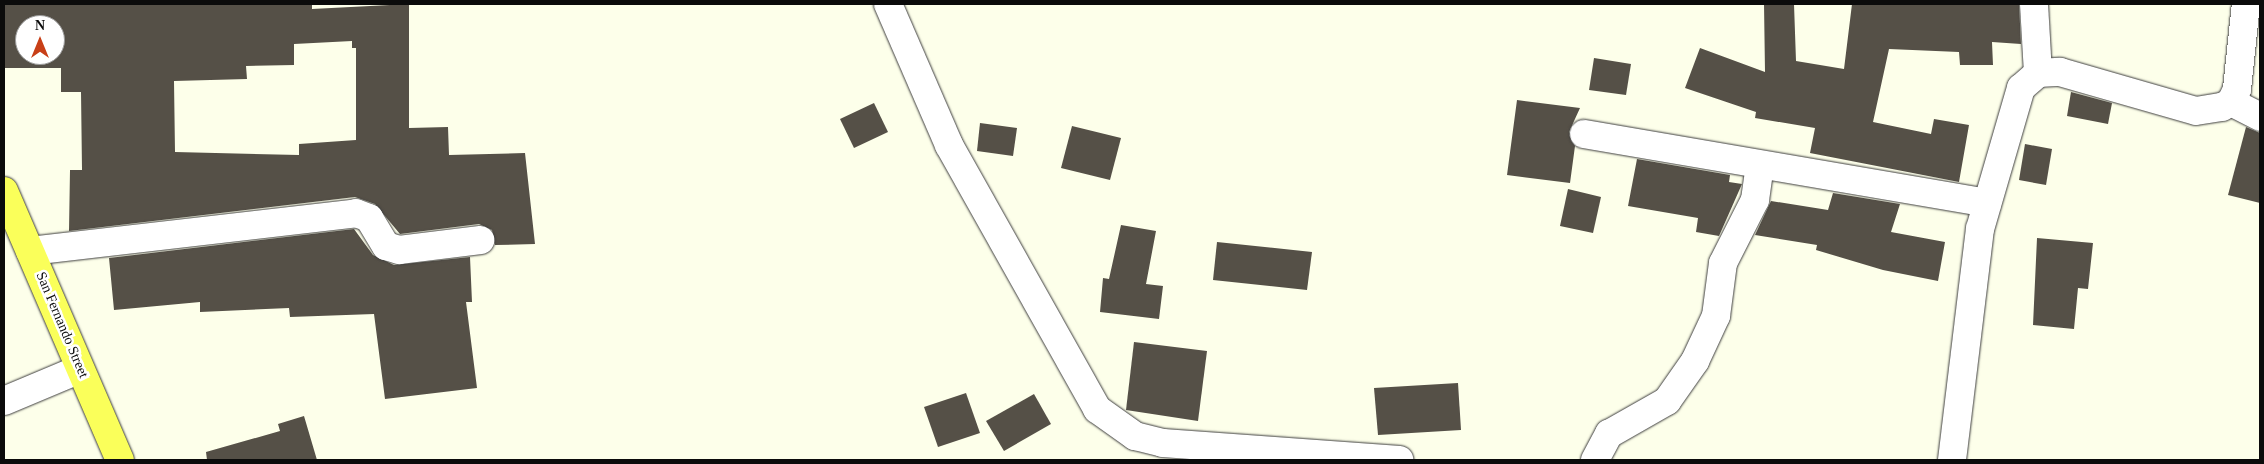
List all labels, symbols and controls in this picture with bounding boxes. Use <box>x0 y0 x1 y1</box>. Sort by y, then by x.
north arrow <box>15 15 65 65</box>
text: N <box>35 18 45 33</box>
street label: San Fernando Street <box>32 269 92 381</box>

